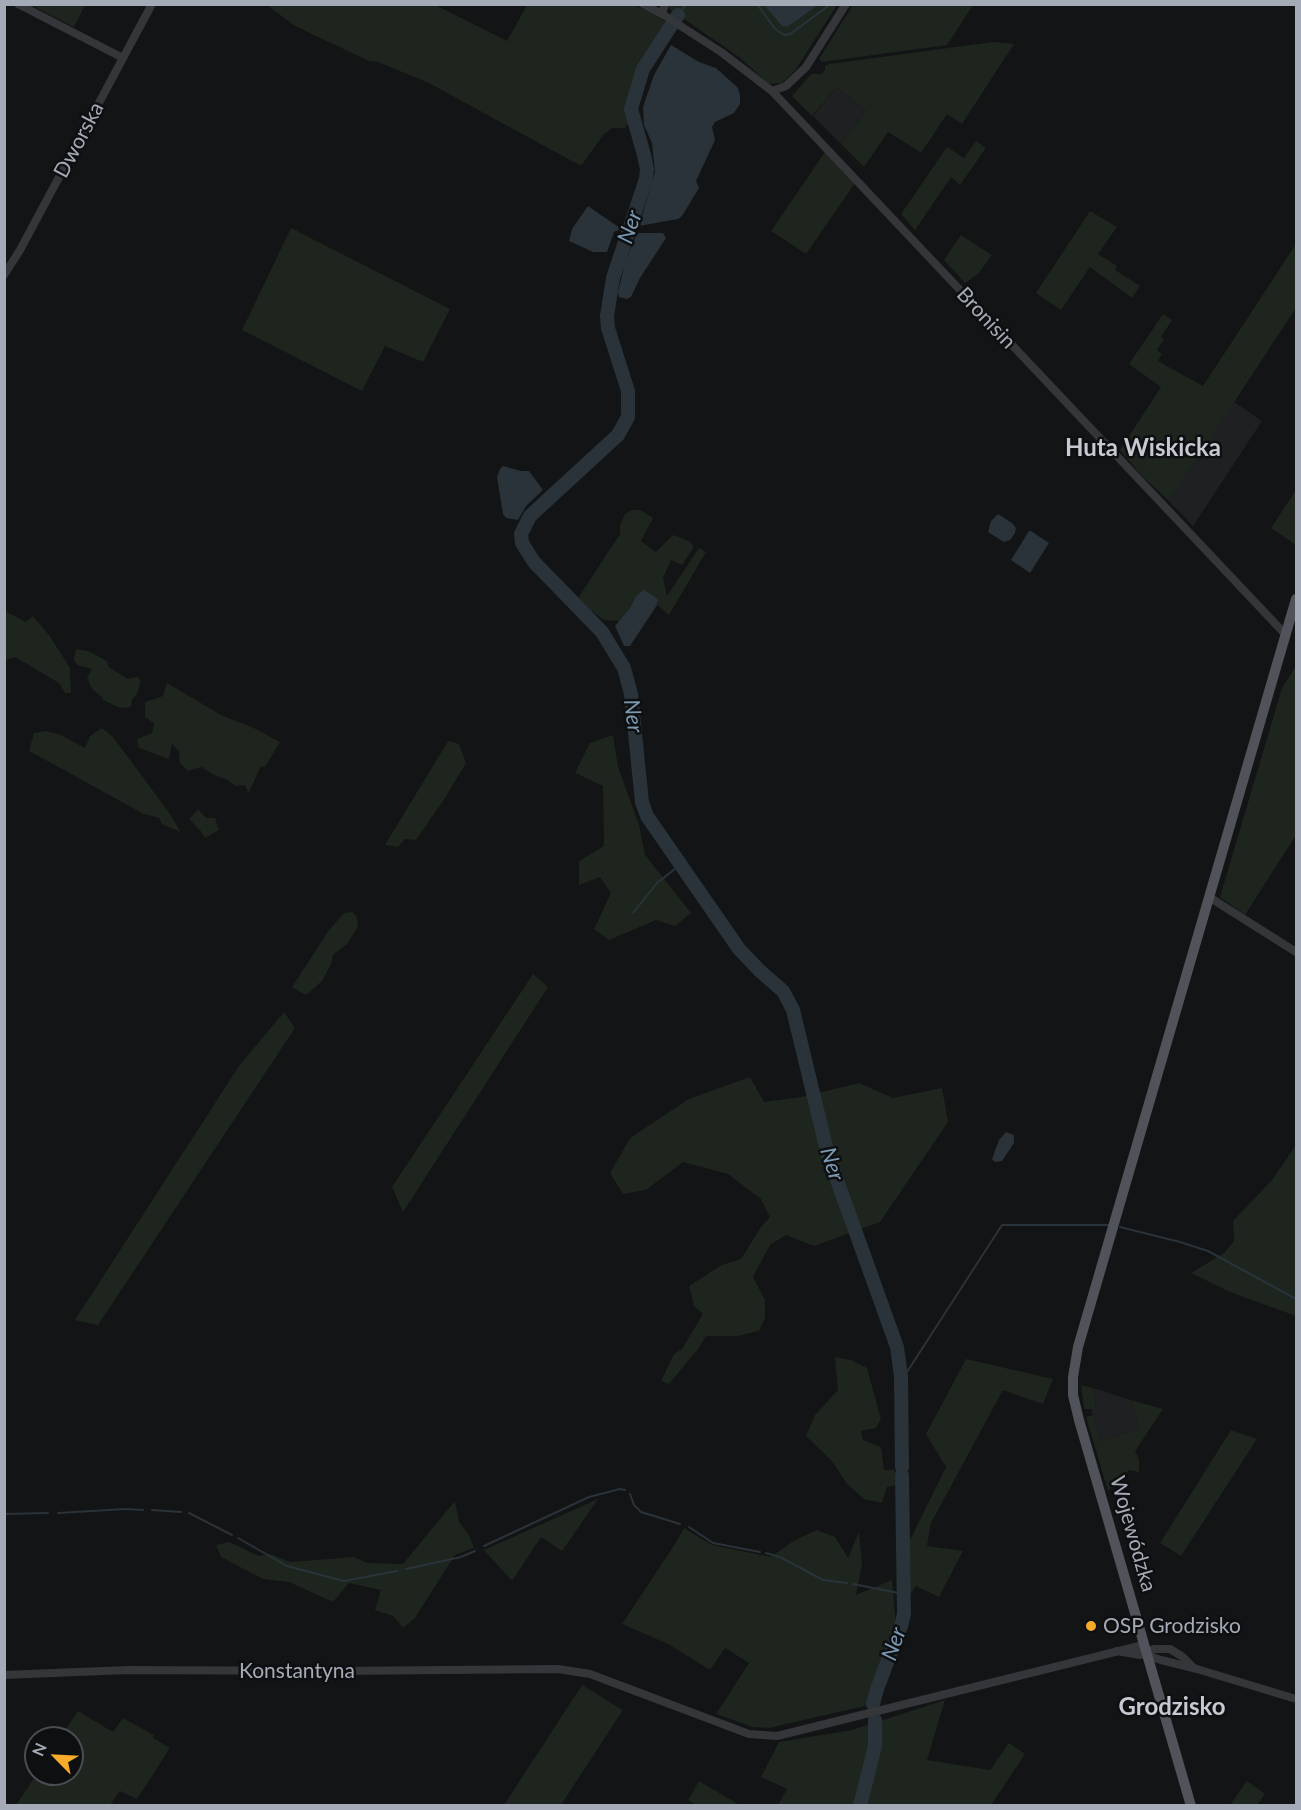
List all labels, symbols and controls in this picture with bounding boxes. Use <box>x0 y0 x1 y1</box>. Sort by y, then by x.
street label: Dworska <box>49 98 109 182</box>
water label: Ner <box>612 207 648 247</box>
street label: Bronisin <box>951 282 1021 354</box>
district label: Huta Wiskicka <box>1065 434 1221 462</box>
water label: Ner <box>618 698 648 734</box>
water label: Ner <box>814 1144 850 1184</box>
street label: Wojewódzka <box>1104 1473 1162 1595</box>
place label: OSP Grodzisko <box>1103 1613 1241 1639</box>
marker: OSP Grodzisko <box>1084 1619 1098 1633</box>
water label: Ner <box>876 1624 912 1664</box>
street label: Konstantyna <box>239 1658 355 1684</box>
district label: Grodzisko <box>1119 1693 1225 1721</box>
north arrow <box>24 1726 84 1786</box>
text: N <box>28 1740 50 1759</box>

